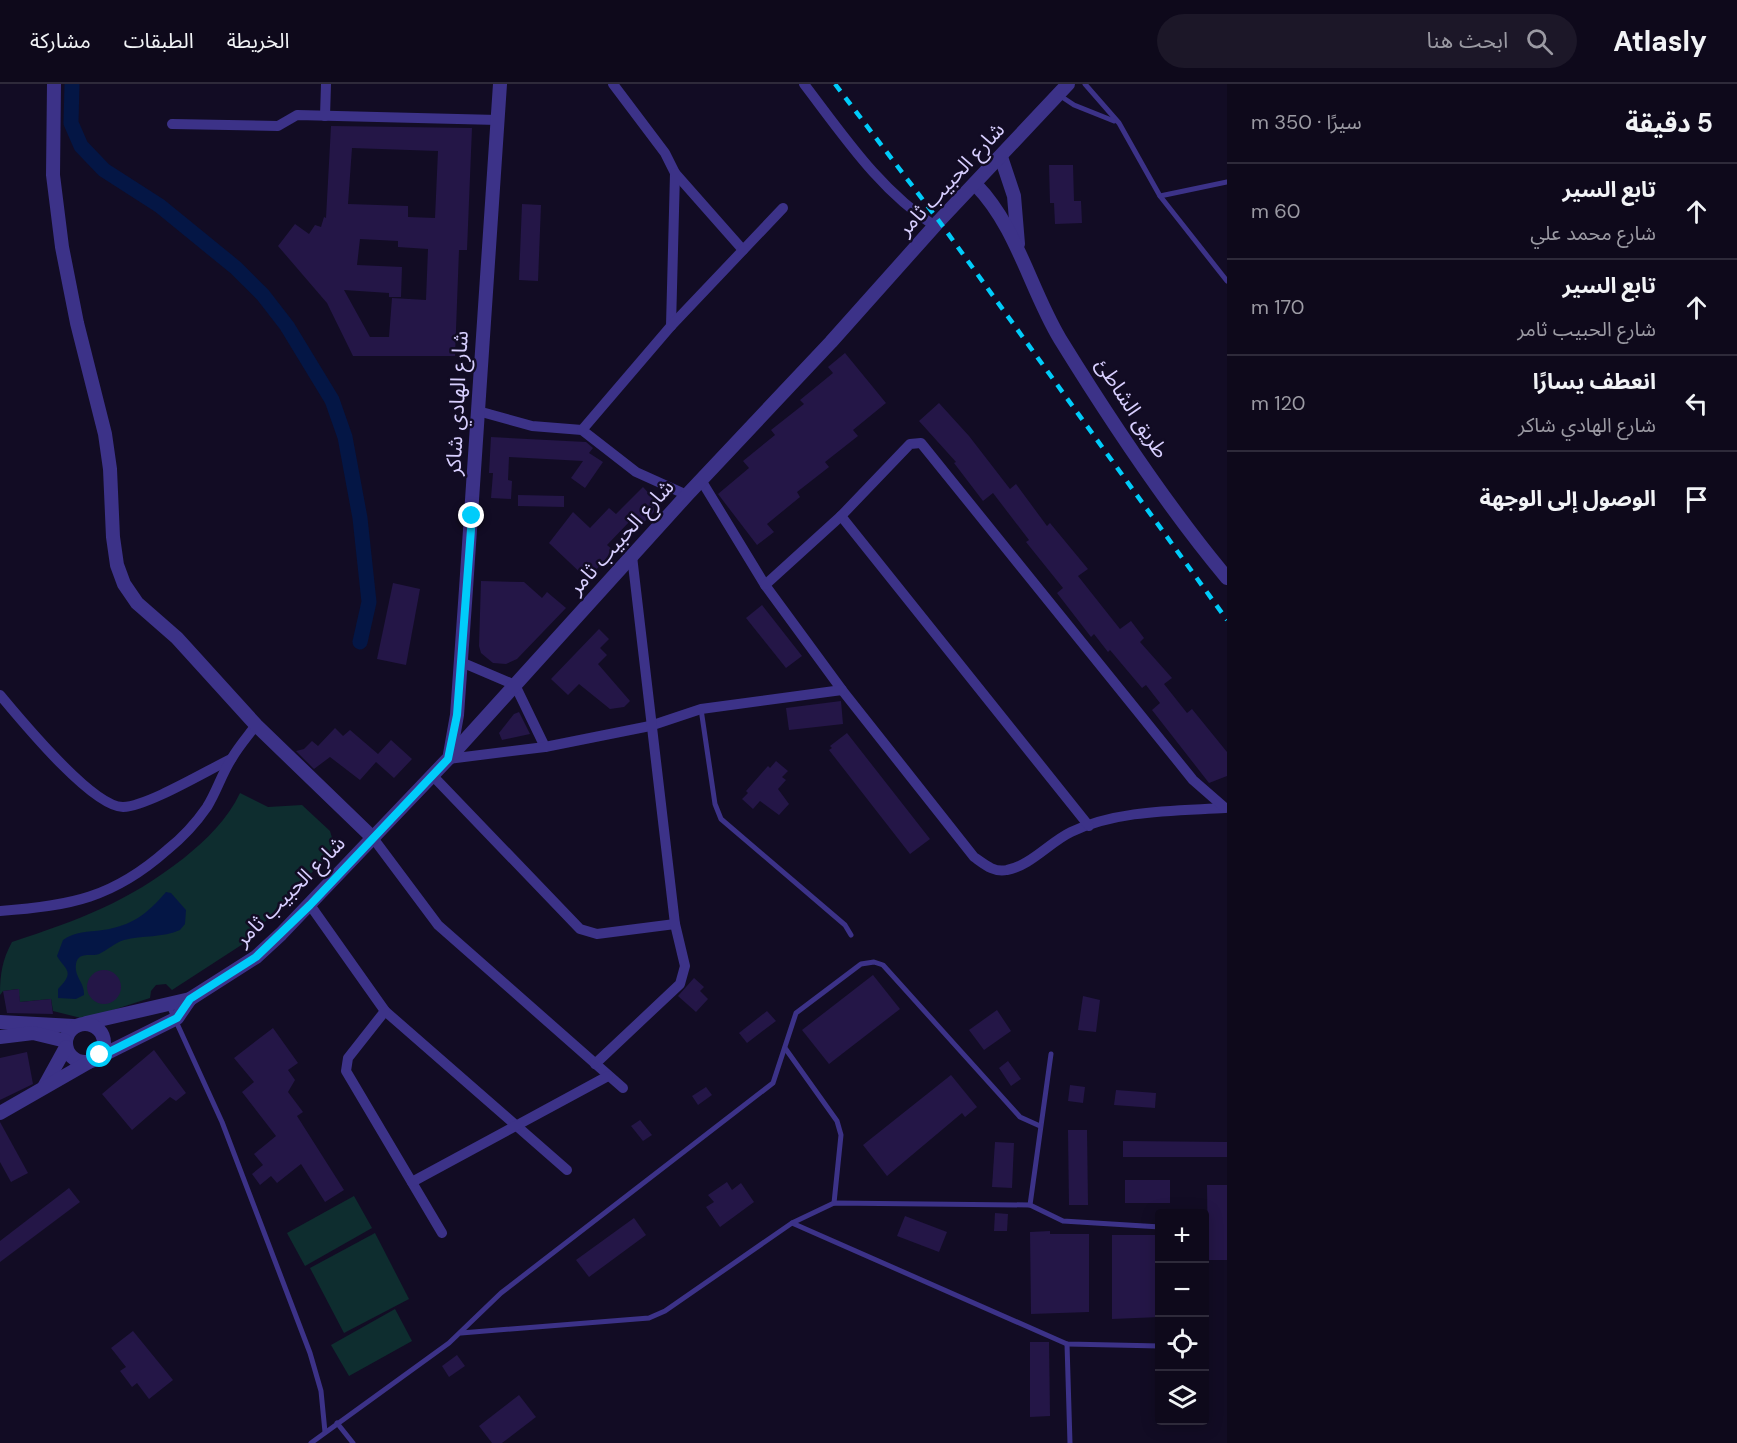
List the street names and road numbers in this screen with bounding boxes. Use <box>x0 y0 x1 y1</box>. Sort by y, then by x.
street label: شارع الحبيب ثامر <box>890 116 1012 243</box>
street label: شارع الهادي شاكر <box>439 330 477 477</box>
street label: طريق الشاطئ <box>1089 352 1175 464</box>
street label: شارع الحبيب ثامر <box>561 474 681 602</box>
street label: شارع الحبيب ثامر <box>228 830 352 954</box>

